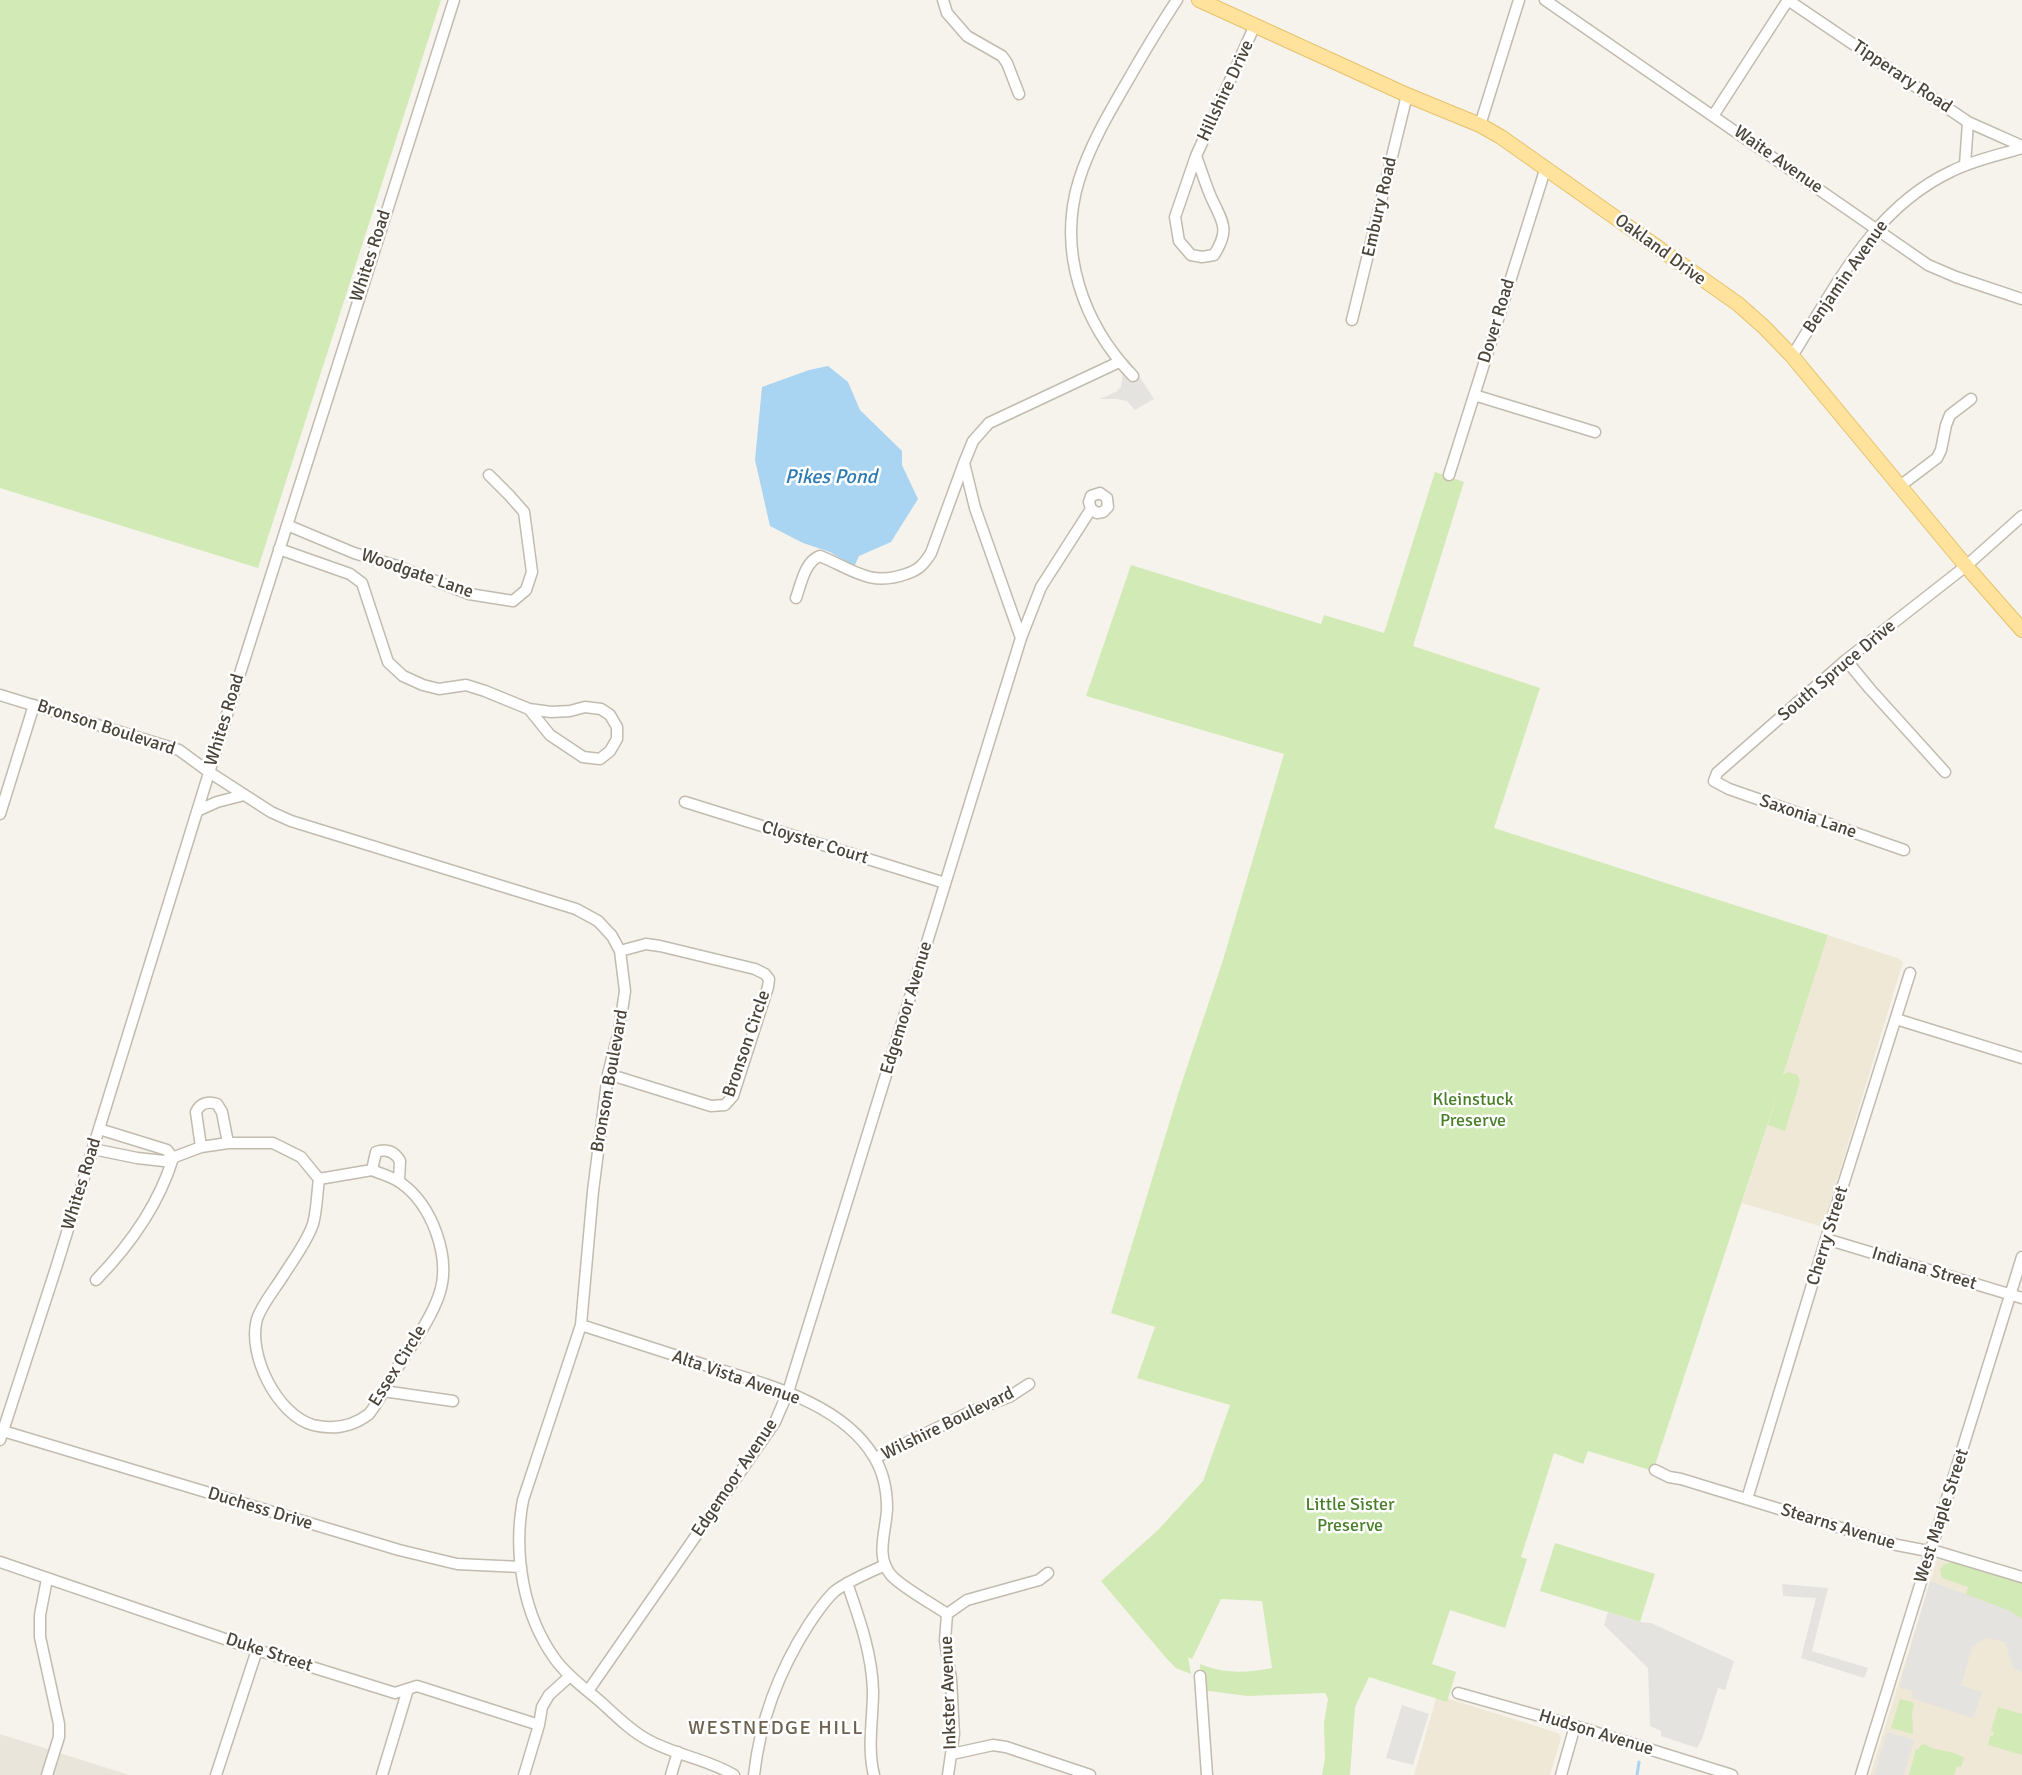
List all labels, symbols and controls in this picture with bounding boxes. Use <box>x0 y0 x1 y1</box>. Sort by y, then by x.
street label: Tipperary Road <box>1848 36 1956 118</box>
street label: Hillshire Drive <box>1193 37 1259 145</box>
street label: Waite Avenue <box>1729 121 1827 199</box>
street label: Embury Road <box>1358 155 1402 259</box>
street label: Whites Road <box>346 207 396 305</box>
street label: Oakland Drive <box>1610 210 1710 290</box>
street label: Benjamin Avenue <box>1799 216 1893 338</box>
street label: Dover Road <box>1474 276 1520 366</box>
water label: Pikes Pond <box>785 466 877 490</box>
street label: Woodgate Lane <box>358 545 476 603</box>
street label: South Spruce Drive <box>1774 616 1900 726</box>
street label: Whites Road <box>201 671 249 769</box>
street label: Bronson Boulevard <box>34 695 178 761</box>
street label: Saxonia Lane <box>1757 790 1859 844</box>
street label: Cloyster Court <box>759 817 871 869</box>
street label: Edgemoor Avenue <box>876 939 938 1077</box>
street label: Bronson Circle <box>719 988 775 1100</box>
street label: Bronson Boulevard <box>587 1008 633 1154</box>
park label: Kleinstuck Preserve <box>1432 1089 1514 1132</box>
street label: Whites Road <box>58 1135 106 1233</box>
street label: Cherry Street <box>1803 1184 1853 1288</box>
street label: Indiana Street <box>1869 1243 1979 1295</box>
street label: Essex Circle <box>365 1321 431 1411</box>
street label: Alta Vista Avenue <box>669 1346 803 1410</box>
street label: Wilshire Boulevard <box>878 1383 1018 1465</box>
street label: Edgemoor Avenue <box>687 1415 783 1541</box>
street label: West Maple Street <box>1910 1446 1974 1586</box>
street label: Duchess Drive <box>205 1483 315 1535</box>
park label: Little Sister Preserve <box>1305 1494 1395 1537</box>
street label: Stearns Avenue <box>1778 1499 1898 1555</box>
street label: Duke Street <box>223 1629 315 1677</box>
street label: Inkster Avenue <box>936 1636 962 1750</box>
street label: Hudson Avenue <box>1536 1705 1656 1761</box>
district label: WESTNEDGE HILL <box>688 1717 864 1741</box>

